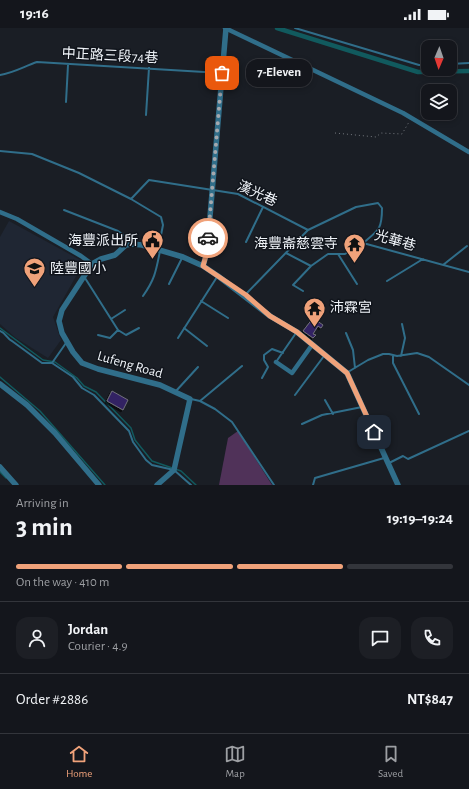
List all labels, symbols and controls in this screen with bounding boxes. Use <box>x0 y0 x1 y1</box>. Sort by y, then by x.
text: 19:16 <box>20 6 49 21</box>
north arrow <box>421 40 457 76</box>
map controls <box>421 40 457 120</box>
street label: 中正路三段74巷 <box>61 45 159 66</box>
pin <box>205 56 239 90</box>
callout: 7-Eleven <box>246 59 312 87</box>
icon: bag <box>211 62 233 84</box>
text: 7-Eleven <box>257 66 301 79</box>
button: layers <box>421 84 457 120</box>
street label: 漢光巷 <box>235 178 279 209</box>
courier <box>188 218 228 258</box>
icon: car <box>197 227 219 249</box>
public building icon: 海豐派出所 <box>140 228 166 261</box>
street label: 光華巷 <box>373 228 417 254</box>
temple icon: 海豐崙慈雲寺 <box>341 231 367 264</box>
place label: 海豐派出所 <box>68 233 138 248</box>
place label: 海豐崙慈雲寺 <box>254 236 338 251</box>
school or university icon: 陸豐國小 <box>21 256 47 289</box>
place label: 陸豐國小 <box>50 261 106 276</box>
temple icon: 沛霖宮 <box>301 295 327 328</box>
place label: 沛霖宮 <box>330 300 372 315</box>
street label: Lufeng Road <box>96 349 164 381</box>
pin <box>357 415 391 449</box>
icon: home <box>363 421 385 443</box>
text: Arriving in <box>16 497 69 510</box>
text: 19:19–19:24 <box>387 511 453 526</box>
text: 3 min <box>16 514 73 540</box>
text: On the way · 410 m <box>16 576 110 589</box>
button: person <box>16 617 58 659</box>
button: chat <box>359 617 401 659</box>
button: phone <box>411 617 453 659</box>
text: Jordan <box>68 622 108 637</box>
text: Courier · 4.9 <box>68 640 128 653</box>
text: Order #2886 <box>16 692 88 707</box>
text: NT$847 <box>407 692 453 707</box>
tab: Home <box>66 743 92 780</box>
tab: Map <box>224 743 246 780</box>
tab: Saved <box>378 743 403 780</box>

